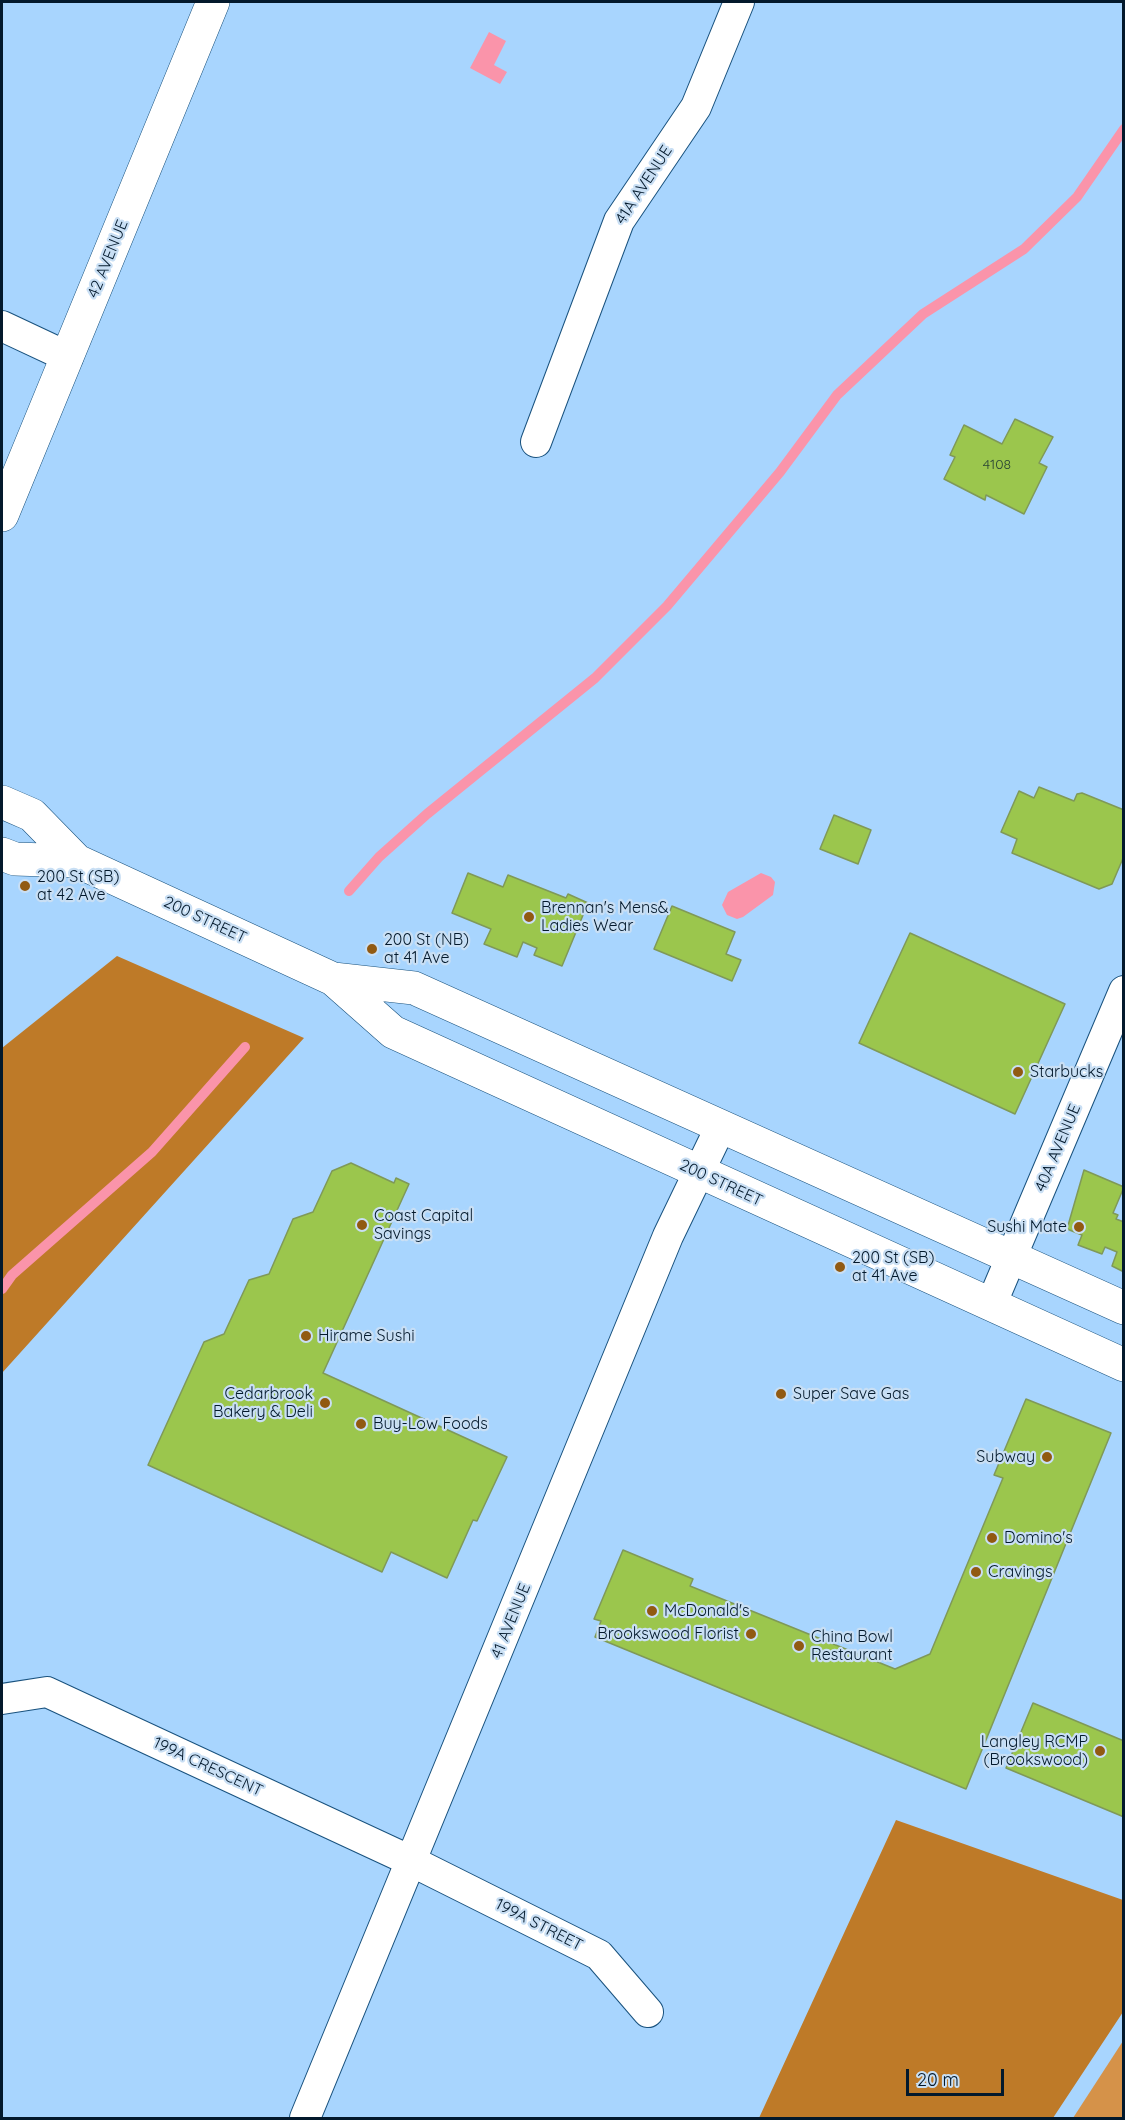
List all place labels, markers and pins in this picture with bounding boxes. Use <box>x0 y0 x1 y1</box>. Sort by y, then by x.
place label: 200 St (SB) at 42 Ave <box>37 867 119 905</box>
marker: 200 St (SB) at 42 Ave <box>18 879 32 893</box>
place label: Brennan's Mens& Ladies Wear <box>541 898 669 936</box>
marker: Brennan's Mens& Ladies Wear <box>522 910 536 924</box>
place label: 200 St (NB) at 41 Ave <box>384 930 469 968</box>
marker: 200 St (NB) at 41 Ave <box>365 942 379 956</box>
place label: Starbucks <box>1030 1062 1103 1082</box>
marker: Starbucks <box>1011 1065 1025 1079</box>
place label: Coast Capital Savings <box>374 1206 473 1244</box>
place label: Sushi Mate <box>987 1217 1067 1237</box>
marker: Coast Capital Savings <box>355 1218 369 1232</box>
marker: Sushi Mate <box>1072 1220 1086 1234</box>
place label: 200 St (SB) at 41 Ave <box>852 1248 934 1286</box>
marker: 200 St (SB) at 41 Ave <box>833 1260 847 1274</box>
place label: Hirame Sushi <box>318 1326 415 1346</box>
marker: Hirame Sushi <box>299 1329 313 1343</box>
place label: Cedarbrook Bakery & Deli <box>213 1384 313 1422</box>
place label: Super Save Gas <box>793 1384 909 1404</box>
marker: Super Save Gas <box>774 1387 788 1401</box>
marker: Cedarbrook Bakery & Deli <box>318 1396 332 1410</box>
place label: Buy-Low Foods <box>373 1414 488 1434</box>
marker: Buy-Low Foods <box>354 1417 368 1431</box>
place label: Subway <box>976 1447 1035 1467</box>
marker: Subway <box>1040 1450 1054 1464</box>
place label: Domino's <box>1004 1528 1073 1548</box>
marker: Domino's <box>985 1531 999 1545</box>
place label: Cravings <box>988 1562 1052 1582</box>
marker: Cravings <box>969 1565 983 1579</box>
place label: McDonald's <box>664 1601 750 1621</box>
marker: McDonald's <box>645 1604 659 1618</box>
place label: Brookswood Florist <box>597 1624 739 1644</box>
marker: Brookswood Florist <box>744 1627 758 1641</box>
place label: China Bowl Restaurant <box>811 1627 893 1665</box>
marker: China Bowl Restaurant <box>792 1639 806 1653</box>
place label: Langley RCMP (Brookswood) <box>981 1732 1088 1770</box>
marker: Langley RCMP (Brookswood) <box>1093 1744 1107 1758</box>

